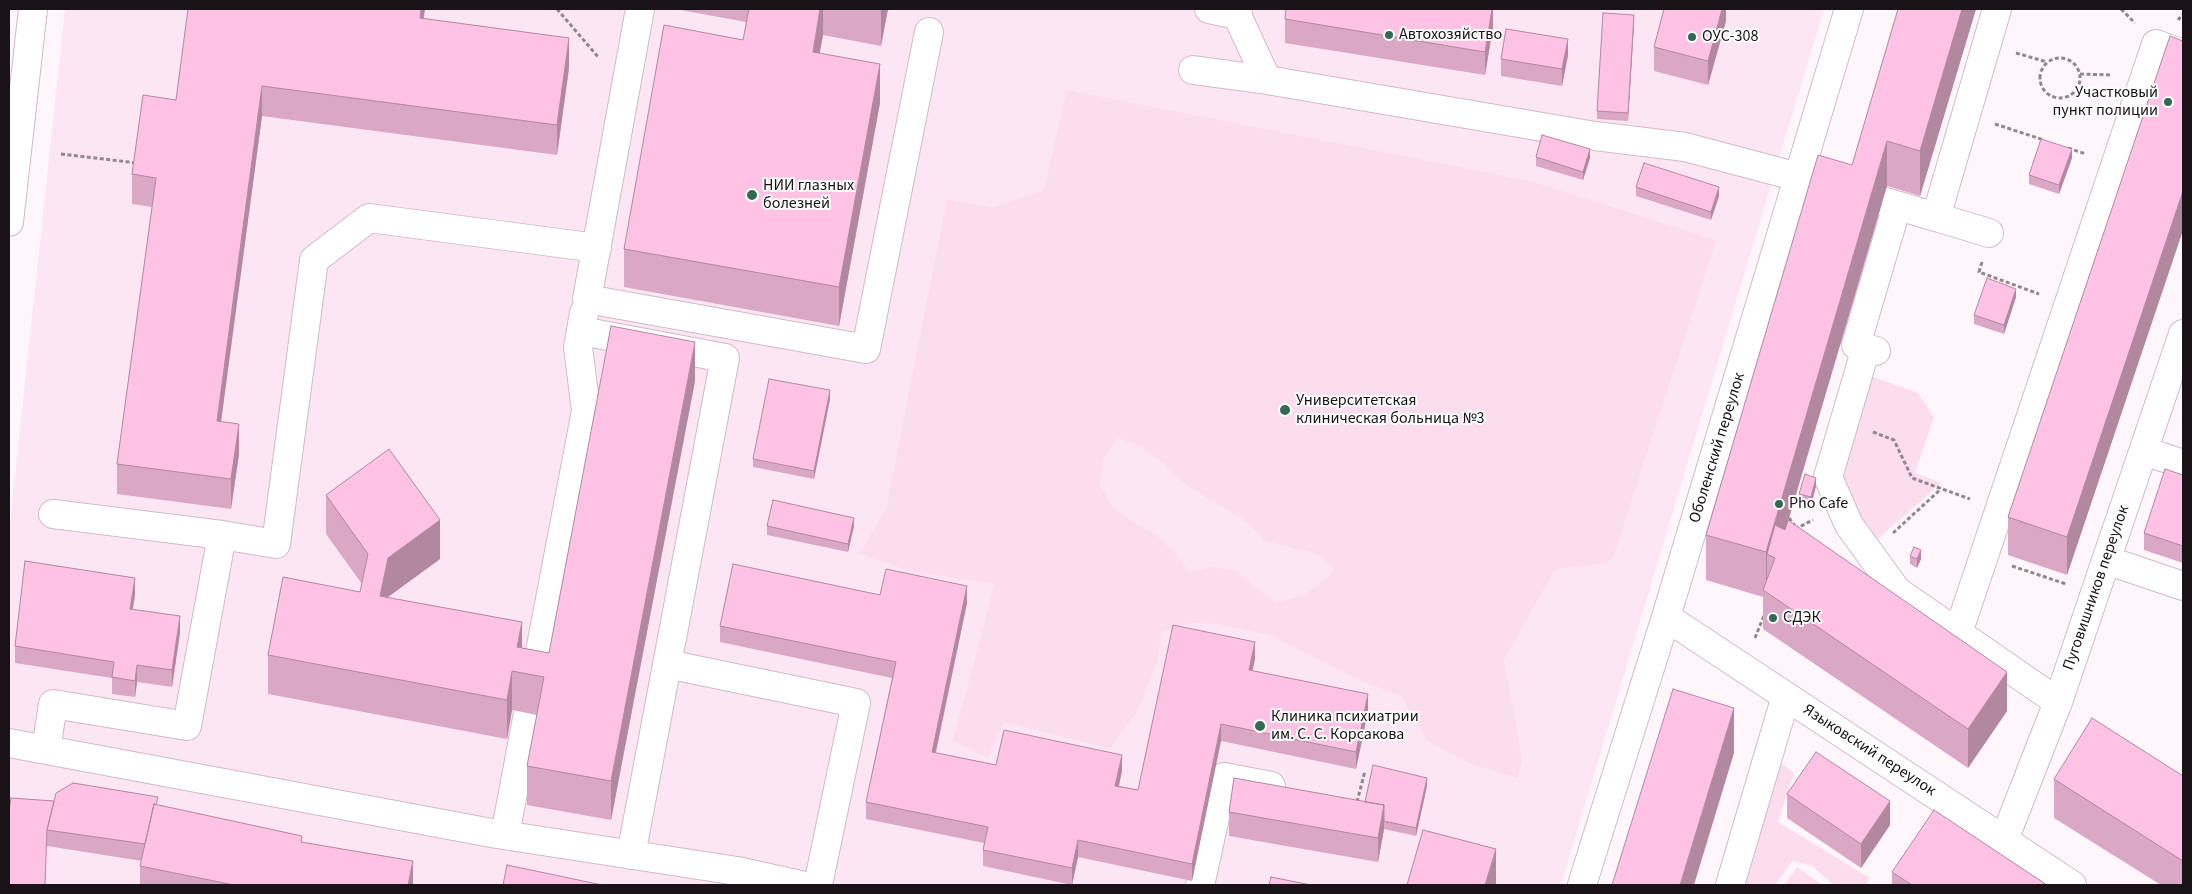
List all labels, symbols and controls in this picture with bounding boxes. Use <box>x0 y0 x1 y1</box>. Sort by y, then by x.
place label: Автохозяйство <box>1399 25 1502 45</box>
place label: ОУС-308 <box>1702 27 1758 47</box>
marker: Автохозяйство <box>1383 29 1395 41</box>
marker: ОУС-308 <box>1686 31 1698 43</box>
place label: Участковый пункт полиции <box>2052 83 2158 121</box>
marker: Участковый пункт полиции <box>2162 96 2174 108</box>
place label: НИИ глазных болезней <box>763 176 854 214</box>
marker: НИИ глазных болезней <box>745 188 759 202</box>
street label: Оболенский переулок <box>1686 371 1750 525</box>
place label: Университетская клиническая больница №3 <box>1296 391 1484 429</box>
marker: Университетская клиническая больница №3 <box>1278 403 1292 417</box>
place label: Pho Cafe <box>1789 494 1848 514</box>
marker: Pho Cafe <box>1773 498 1785 510</box>
street label: Пуговишников переулок <box>2060 503 2134 673</box>
place label: СДЭК <box>1783 608 1821 628</box>
marker: СДЭК <box>1767 612 1779 624</box>
street label: Языковский переулок <box>1799 701 1939 801</box>
place label: Клиника психиатрии им. С. С. Корсакова <box>1271 707 1419 745</box>
marker: Клиника психиатрии им. С. С. Корсакова <box>1253 719 1267 733</box>

